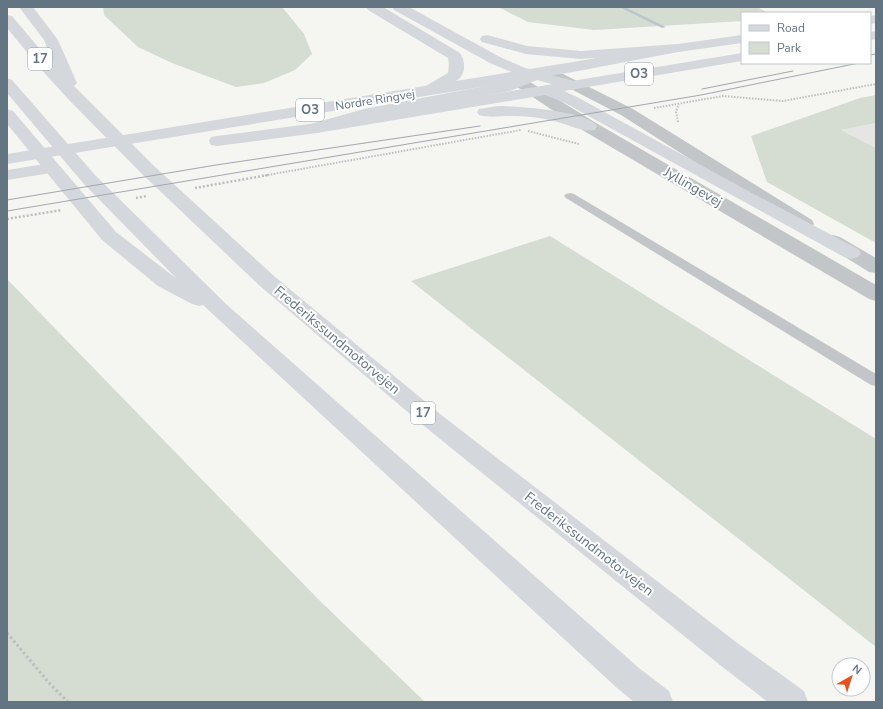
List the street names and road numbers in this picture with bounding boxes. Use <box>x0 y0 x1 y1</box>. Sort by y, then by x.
road number: 17 <box>28 48 52 70</box>
road number: O3 <box>625 63 653 85</box>
street label: Nordre Ringvej <box>334 86 416 114</box>
road number: O3 <box>296 99 324 121</box>
street label: Jyllingevej <box>659 162 726 211</box>
street label: Frederikssundmotorvejen <box>270 282 404 398</box>
road number: 17 <box>411 402 435 424</box>
street label: Frederikssundmotorvejen <box>520 488 658 600</box>

